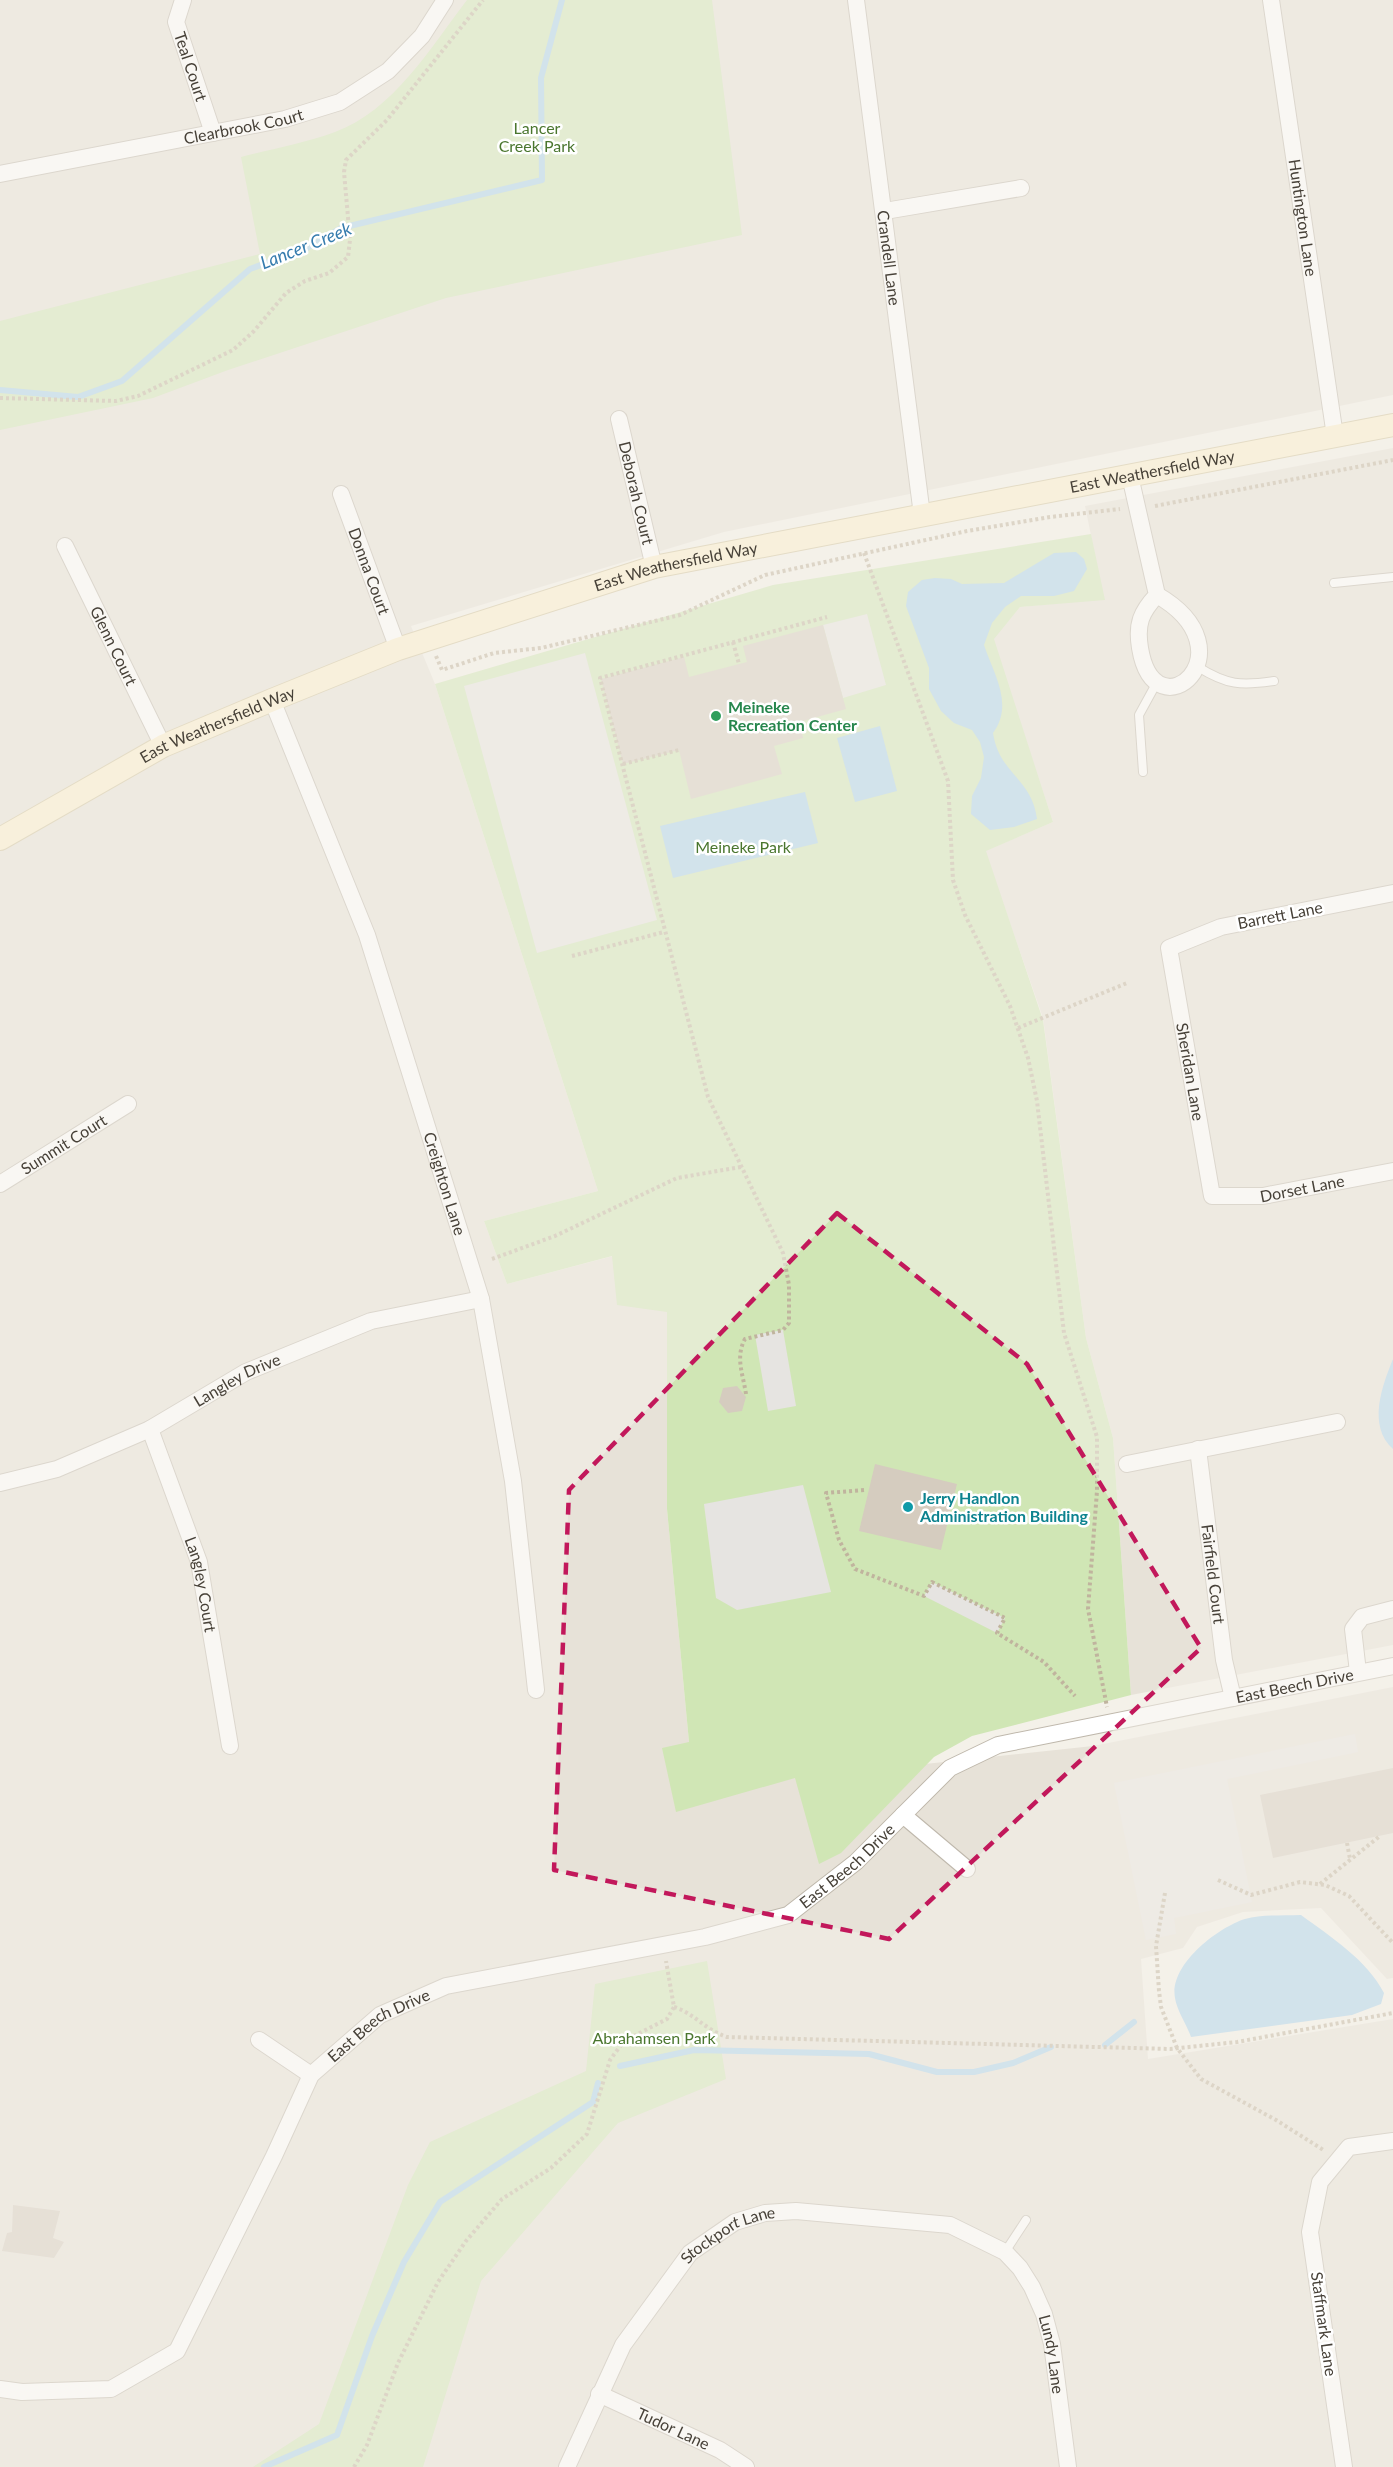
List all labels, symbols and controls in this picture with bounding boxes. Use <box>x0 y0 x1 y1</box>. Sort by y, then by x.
street label: Teal Court <box>171 29 212 104</box>
street label: Clearbrook Court <box>182 104 306 147</box>
park label: Lancer Creek Park <box>499 118 576 155</box>
street label: Huntington Lane <box>1285 158 1321 278</box>
street label: Crandell Lane <box>874 209 905 307</box>
water label: Lancer Creek <box>257 217 355 273</box>
street label: Deborah Court <box>616 439 658 547</box>
street label: East Weathersfield Way <box>1068 446 1237 496</box>
street label: Donna Court <box>345 525 395 617</box>
street label: East Weathersfield Way <box>591 537 760 595</box>
street label: Glenn Court <box>87 603 142 688</box>
street label: East Weathersfield Way <box>136 682 298 766</box>
place label: Meineke Recreation Center <box>728 697 857 734</box>
marker: Meineke Recreation Center <box>709 709 723 723</box>
park label: Meineke Park <box>695 837 792 856</box>
street label: Barrett Lane <box>1236 897 1324 932</box>
street label: Sheridan Lane <box>1173 1021 1209 1122</box>
street label: Summit Court <box>17 1110 110 1178</box>
street label: Creighton Lane <box>420 1130 470 1237</box>
street label: Dorset Lane <box>1258 1171 1346 1205</box>
street label: Langley Drive <box>190 1349 283 1410</box>
place label: Jerry Handlon Administration Building <box>919 1488 1088 1525</box>
marker: Jerry Handlon Administration Building <box>901 1500 915 1514</box>
street label: Fairfield Court <box>1198 1523 1229 1625</box>
street label: Langley Court <box>181 1534 221 1634</box>
street label: East Beech Drive <box>1234 1664 1355 1706</box>
street label: East Beech Drive <box>795 1819 898 1912</box>
street label: East Beech Drive <box>323 1984 432 2066</box>
park label: Abrahamsen Park <box>592 2028 716 2047</box>
street label: Stockport Lane <box>676 2202 776 2266</box>
street label: Staffmark Lane <box>1308 2270 1341 2377</box>
street label: Lundy Lane <box>1036 2312 1068 2395</box>
street label: Tudor Lane <box>634 2403 713 2453</box>

